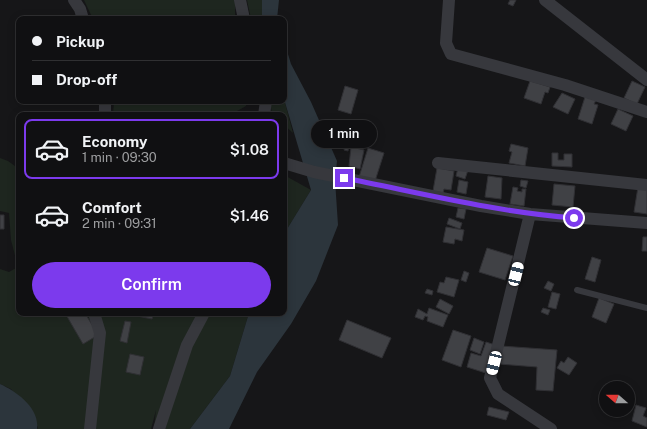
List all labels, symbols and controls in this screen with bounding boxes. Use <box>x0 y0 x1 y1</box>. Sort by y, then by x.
text: Pickup <box>56 33 105 50</box>
text: Drop-off <box>56 71 117 88</box>
callout: 1 min <box>311 120 377 148</box>
text: 1 min <box>329 126 359 141</box>
icon: car <box>34 131 70 167</box>
text: Economy <box>82 133 147 150</box>
text: $1.08 <box>230 141 269 158</box>
text: 1 min · 09:30 <box>82 150 157 165</box>
route end <box>335 169 353 187</box>
icon: car <box>34 197 70 233</box>
text: Comfort <box>82 199 142 216</box>
text: $1.46 <box>230 207 269 224</box>
route start <box>565 209 583 227</box>
text: 2 min · 09:31 <box>82 216 157 231</box>
car <box>507 261 525 287</box>
button: Confirm <box>32 262 271 308</box>
car <box>485 350 503 376</box>
north arrow <box>599 381 635 417</box>
map controls <box>599 381 635 417</box>

